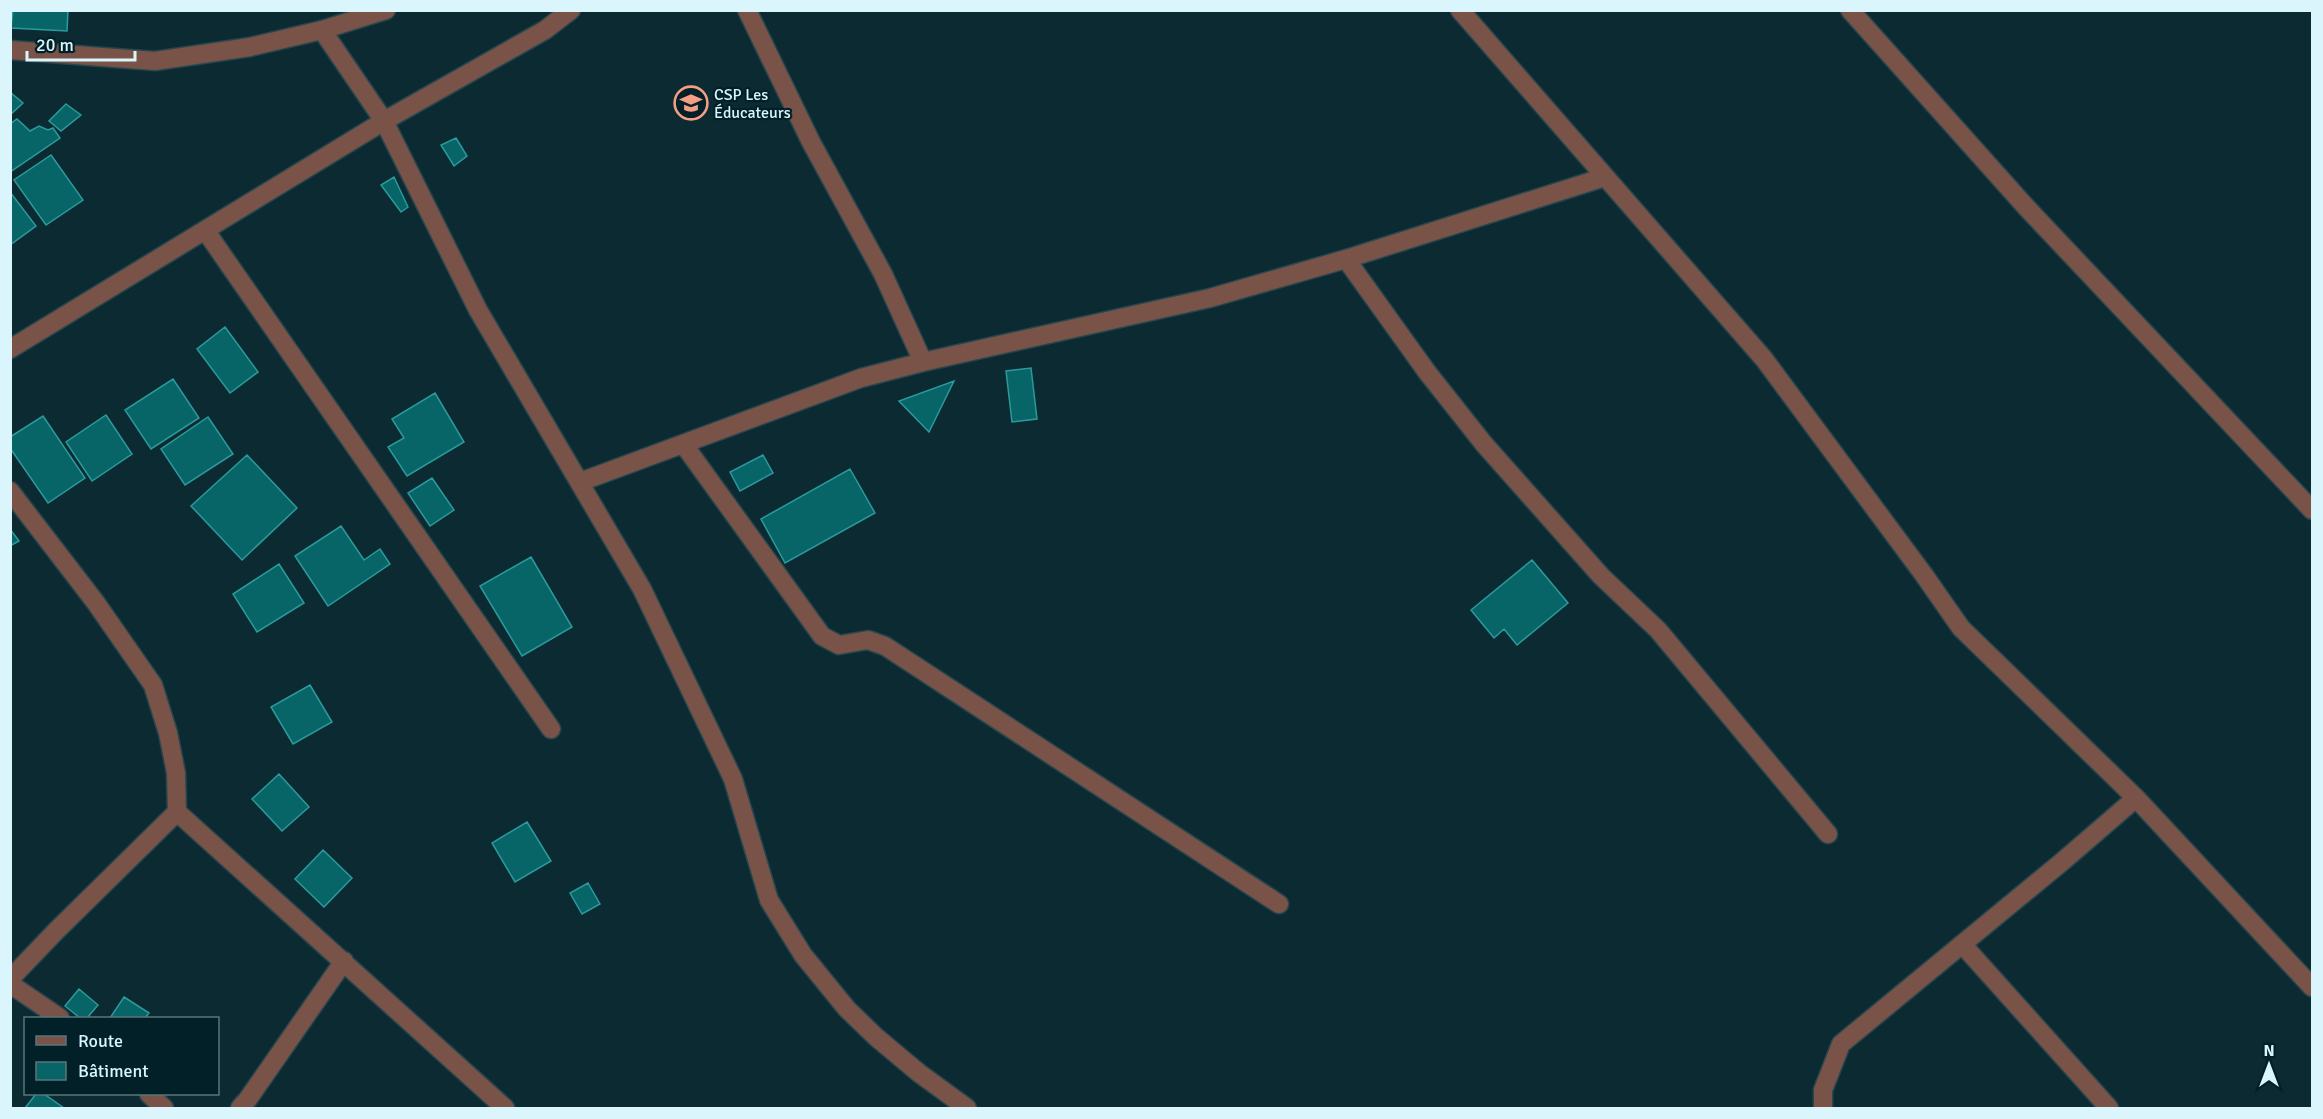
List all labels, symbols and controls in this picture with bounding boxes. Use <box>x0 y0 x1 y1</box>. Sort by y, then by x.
scale bar <box>27 24 135 62</box>
text: 20 m <box>36 34 74 56</box>
school or university icon: CSP Les Éducateurs <box>673 85 709 121</box>
place label: CSP Les Éducateurs <box>714 85 791 123</box>
legend <box>24 1017 219 1095</box>
text: Route <box>78 1030 123 1052</box>
north arrow <box>2239 1035 2299 1095</box>
text: N <box>2263 1041 2275 1061</box>
text: Bâtiment <box>78 1060 149 1082</box>

